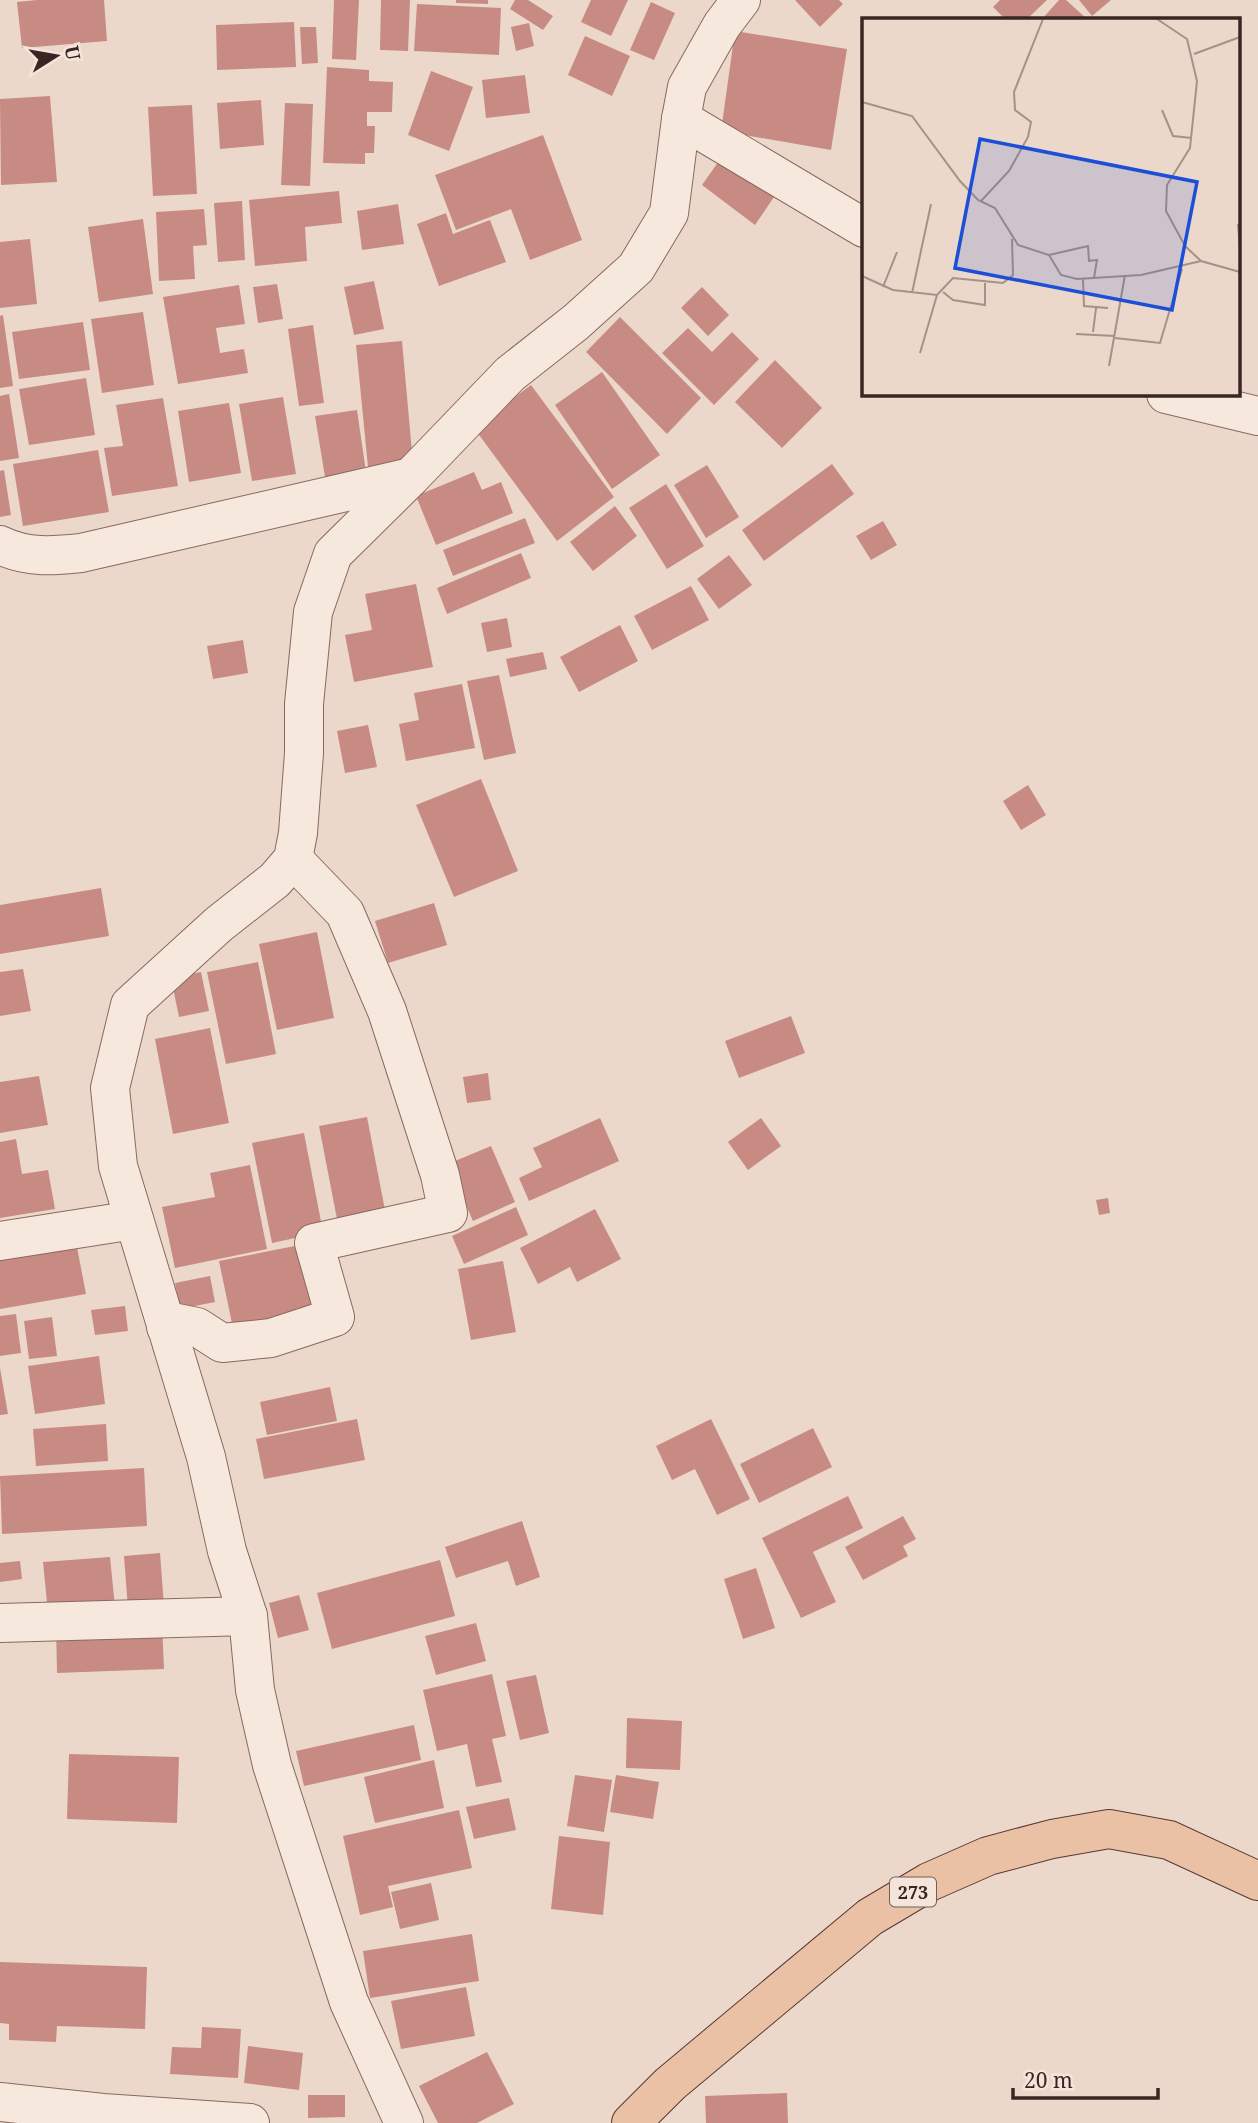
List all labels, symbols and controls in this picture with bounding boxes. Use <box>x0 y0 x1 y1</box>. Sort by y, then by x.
inset map <box>862 18 1240 396</box>
north arrow <box>21 21 91 91</box>
text: U <box>59 43 87 62</box>
road number: 273 <box>890 1878 936 1906</box>
scale bar <box>1013 2056 1158 2100</box>
text: 20 m <box>1024 2066 1073 2094</box>

